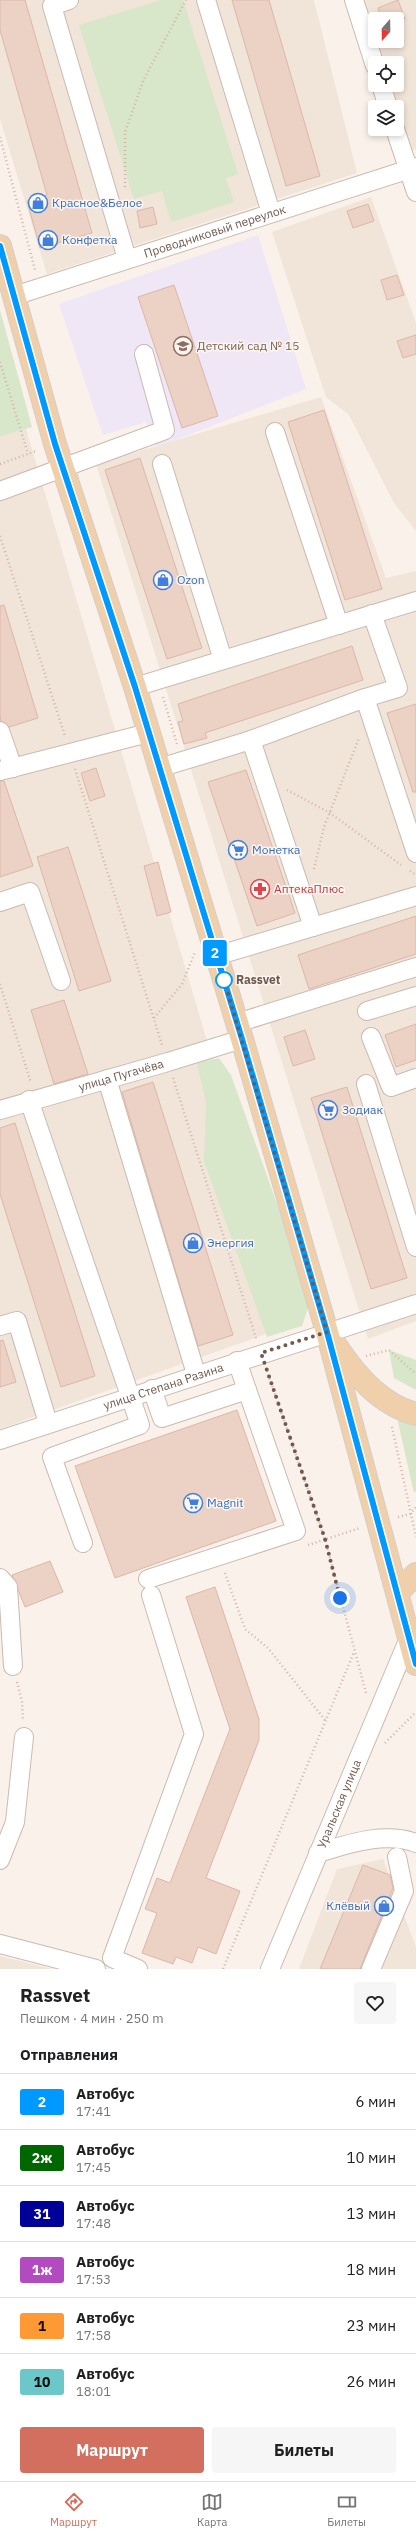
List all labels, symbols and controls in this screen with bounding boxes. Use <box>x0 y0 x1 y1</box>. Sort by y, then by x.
north arrow <box>368 12 404 48</box>
map controls <box>368 12 404 136</box>
button: locate <box>368 56 404 92</box>
button: layers <box>368 100 404 136</box>
shop icon: Красное&Белое <box>27 192 49 214</box>
place label: Красное&Белое <box>52 195 143 210</box>
street label: Проводниковый переулок <box>142 201 288 261</box>
shop icon: Конфетка <box>37 229 59 251</box>
place label: Конфетка <box>62 232 118 247</box>
school or university icon: Детский сад № 15 <box>172 335 194 357</box>
place label: Детский сад № 15 <box>197 338 299 353</box>
shop icon: Ozon <box>152 569 174 591</box>
place label: Ozon <box>177 572 204 587</box>
supermarket icon: Монетка <box>227 839 249 861</box>
place label: Монетка <box>252 842 301 857</box>
pharmacy icon: АптекаПлюс <box>249 878 271 900</box>
place label: АптекаПлюс <box>274 881 344 896</box>
line badge: 2 <box>202 940 228 966</box>
text: 2 <box>211 944 219 962</box>
marker: Rassvet <box>215 971 233 989</box>
place label: Rassvet <box>236 972 281 987</box>
street label: улица Пугачёва <box>77 1055 166 1094</box>
supermarket icon: Зодиак <box>317 1099 339 1121</box>
place label: Зодиак <box>342 1102 383 1117</box>
shop icon: Энергия <box>182 1232 204 1254</box>
place label: Энергия <box>207 1235 254 1250</box>
street label: улица Степана Разина <box>101 1359 226 1413</box>
supermarket icon: Magnit <box>182 1492 204 1514</box>
place label: Magnit <box>207 1495 244 1510</box>
your location <box>330 1588 350 1608</box>
street label: Уральская улица <box>314 1757 364 1850</box>
shop icon: Клёвый <box>373 1895 395 1917</box>
place label: Клёвый <box>326 1898 370 1913</box>
button: heart <box>354 1982 396 2024</box>
text: Rassvet <box>20 1983 90 2007</box>
text: Пешком · 4 мин · 250 m <box>20 2010 164 2027</box>
text: Отправления <box>20 2045 118 2064</box>
text: Автобус <box>76 2084 135 2103</box>
text: 6 мин <box>355 2092 396 2111</box>
text: 2 <box>38 2093 46 2111</box>
text: 17:41 <box>76 2103 111 2120</box>
text: Автобус <box>76 2140 135 2159</box>
text: 10 мин <box>346 2148 396 2167</box>
text: 2ж <box>32 2149 52 2167</box>
text: 17:45 <box>76 2159 111 2176</box>
text: Автобус <box>76 2196 135 2215</box>
text: 13 мин <box>346 2204 396 2223</box>
text: 31 <box>34 2205 50 2223</box>
text: 17:48 <box>76 2215 111 2232</box>
text: Автобус <box>76 2252 135 2271</box>
text: 18 мин <box>346 2260 396 2279</box>
text: 1ж <box>32 2261 52 2279</box>
text: 17:53 <box>76 2271 111 2288</box>
text: Автобус <box>76 2308 135 2327</box>
text: 23 мин <box>346 2316 396 2335</box>
text: 1 <box>38 2317 46 2335</box>
text: 17:58 <box>76 2327 111 2344</box>
text: Автобус <box>76 2364 135 2383</box>
text: 26 мин <box>346 2372 396 2391</box>
text: 10 <box>34 2373 50 2391</box>
text: 18:01 <box>76 2383 111 2400</box>
button: Маршрут <box>20 2427 204 2473</box>
button: Билеты <box>212 2427 396 2473</box>
tab: Маршрут <box>50 2491 97 2529</box>
tab: Карта <box>197 2491 227 2529</box>
tab: Билеты <box>327 2491 366 2529</box>

